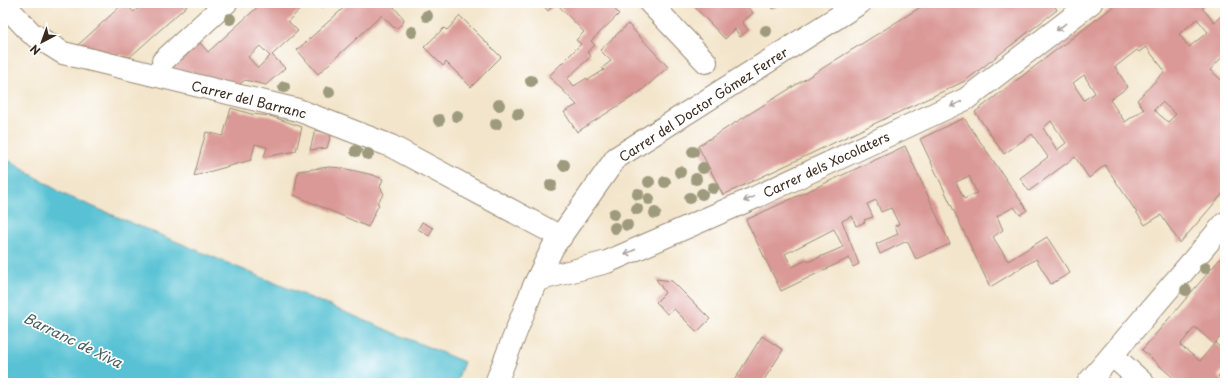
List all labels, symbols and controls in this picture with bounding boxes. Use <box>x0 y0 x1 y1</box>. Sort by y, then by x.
north arrow <box>22 22 62 62</box>
one-way arrow <box>1055 23 1066 31</box>
text: N <box>26 40 44 59</box>
street label: Carrer del Doctor Gómez Ferrer <box>615 42 791 166</box>
street label: Carrer del Barranc <box>190 76 309 123</box>
one-way arrow <box>951 101 963 108</box>
street label: Carrer dels Xocolaters <box>760 126 892 202</box>
one-way arrow <box>744 196 756 204</box>
one-way arrow <box>625 249 637 256</box>
water label: Barranc de Xiva <box>20 307 127 373</box>

